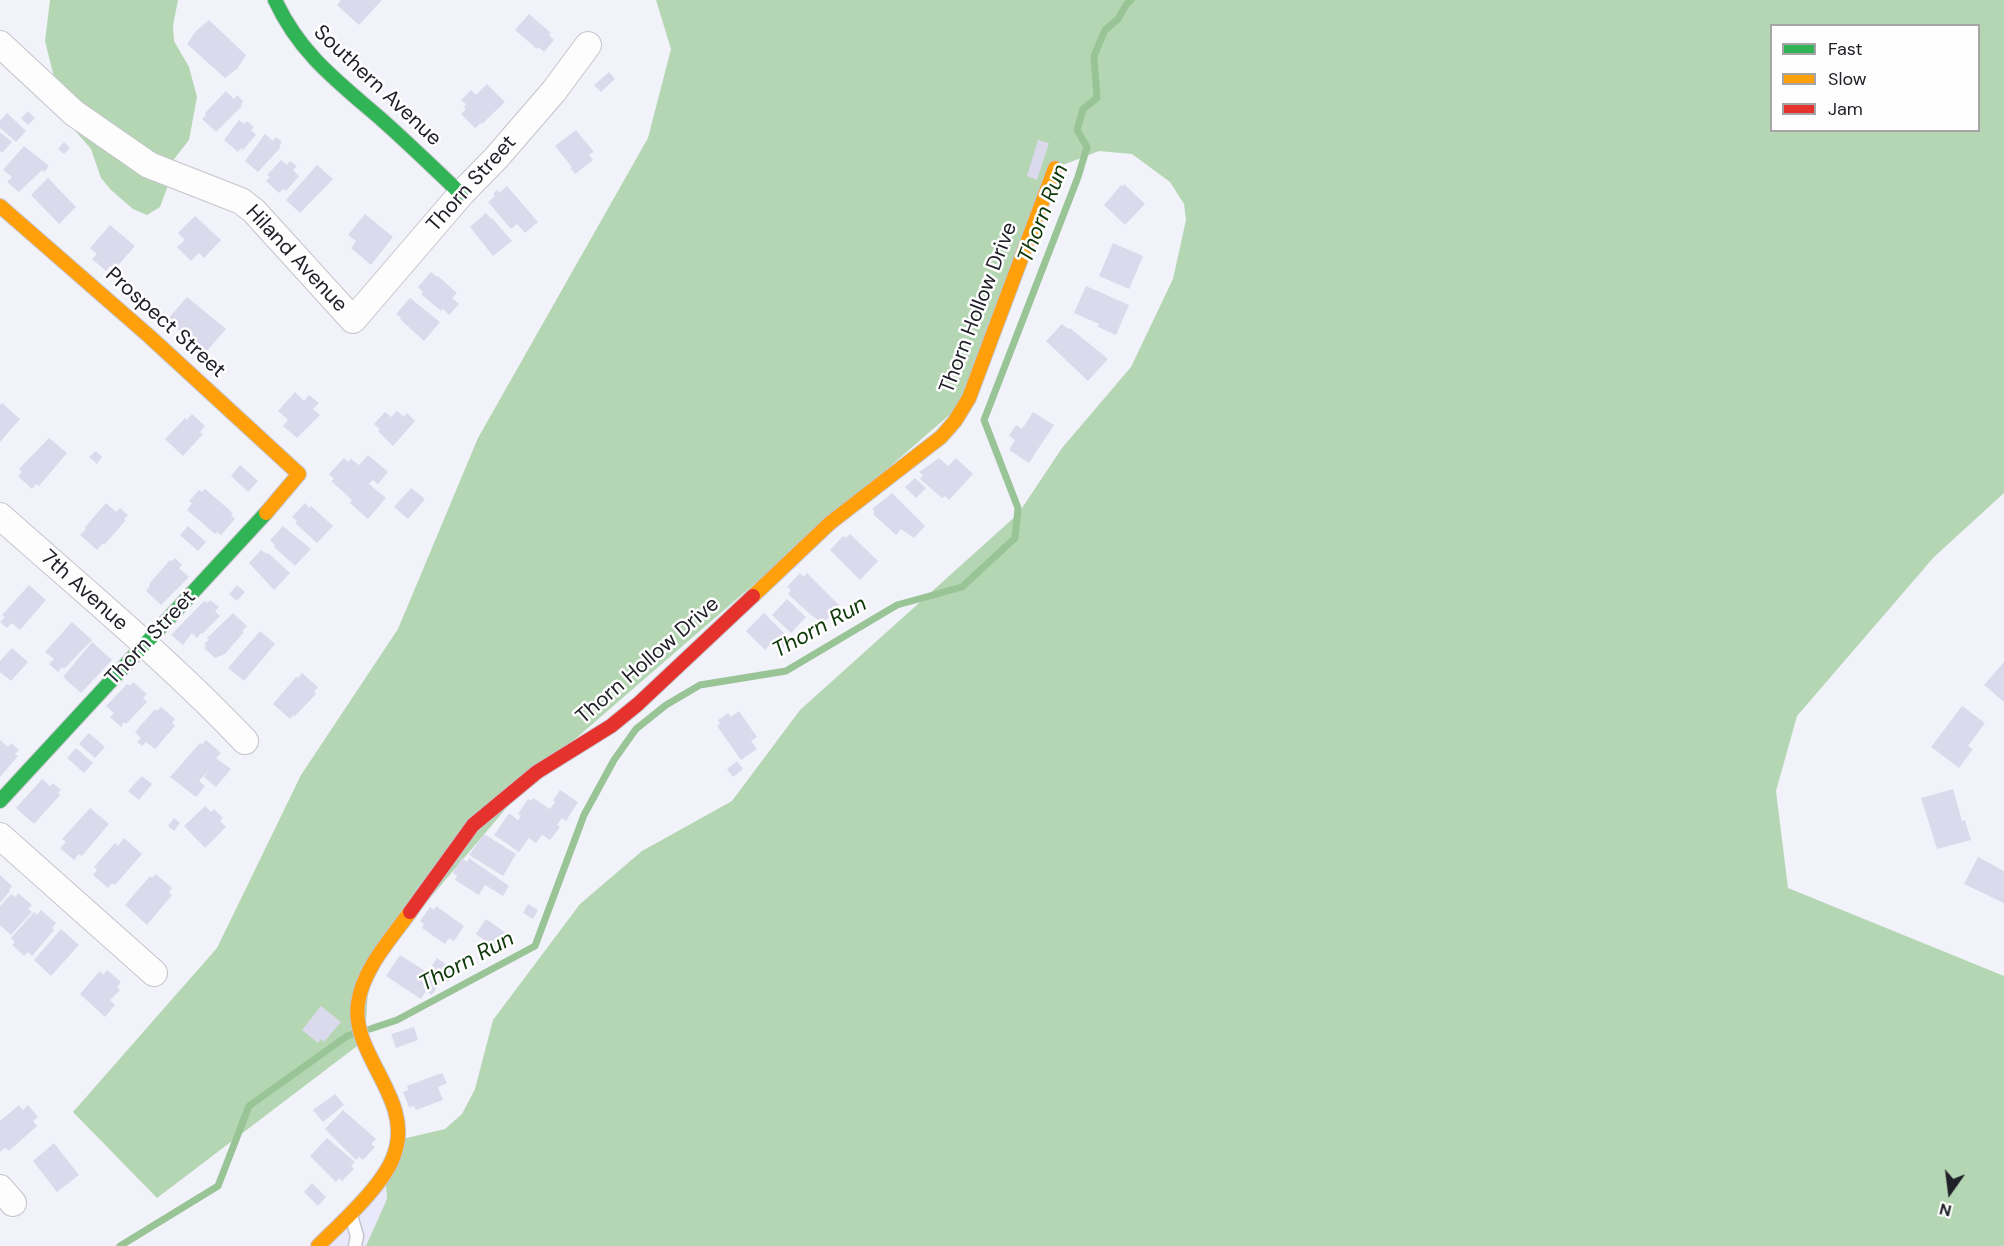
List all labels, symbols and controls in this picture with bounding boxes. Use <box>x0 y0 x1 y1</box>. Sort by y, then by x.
street label: Southern Avenue <box>308 20 446 152</box>
legend <box>1770 24 1980 132</box>
text: Fast <box>1828 37 1863 61</box>
text: Slow <box>1828 67 1867 91</box>
text: Jam <box>1828 97 1863 121</box>
street label: Thorn Street <box>422 131 522 237</box>
water label: Thorn Run <box>1013 161 1075 267</box>
street label: Hiland Avenue <box>240 200 352 318</box>
street label: Thorn Hollow Drive <box>935 219 1023 397</box>
street label: Prospect Street <box>100 263 230 383</box>
street label: 7th Avenue <box>35 545 133 637</box>
street label: Thorn Street <box>100 585 202 691</box>
water label: Thorn Run <box>768 591 872 665</box>
street label: Thorn Hollow Drive <box>571 592 725 730</box>
water label: Thorn Run <box>415 926 519 998</box>
north arrow <box>1920 1162 1980 1222</box>
text: N <box>1937 1198 1954 1222</box>

